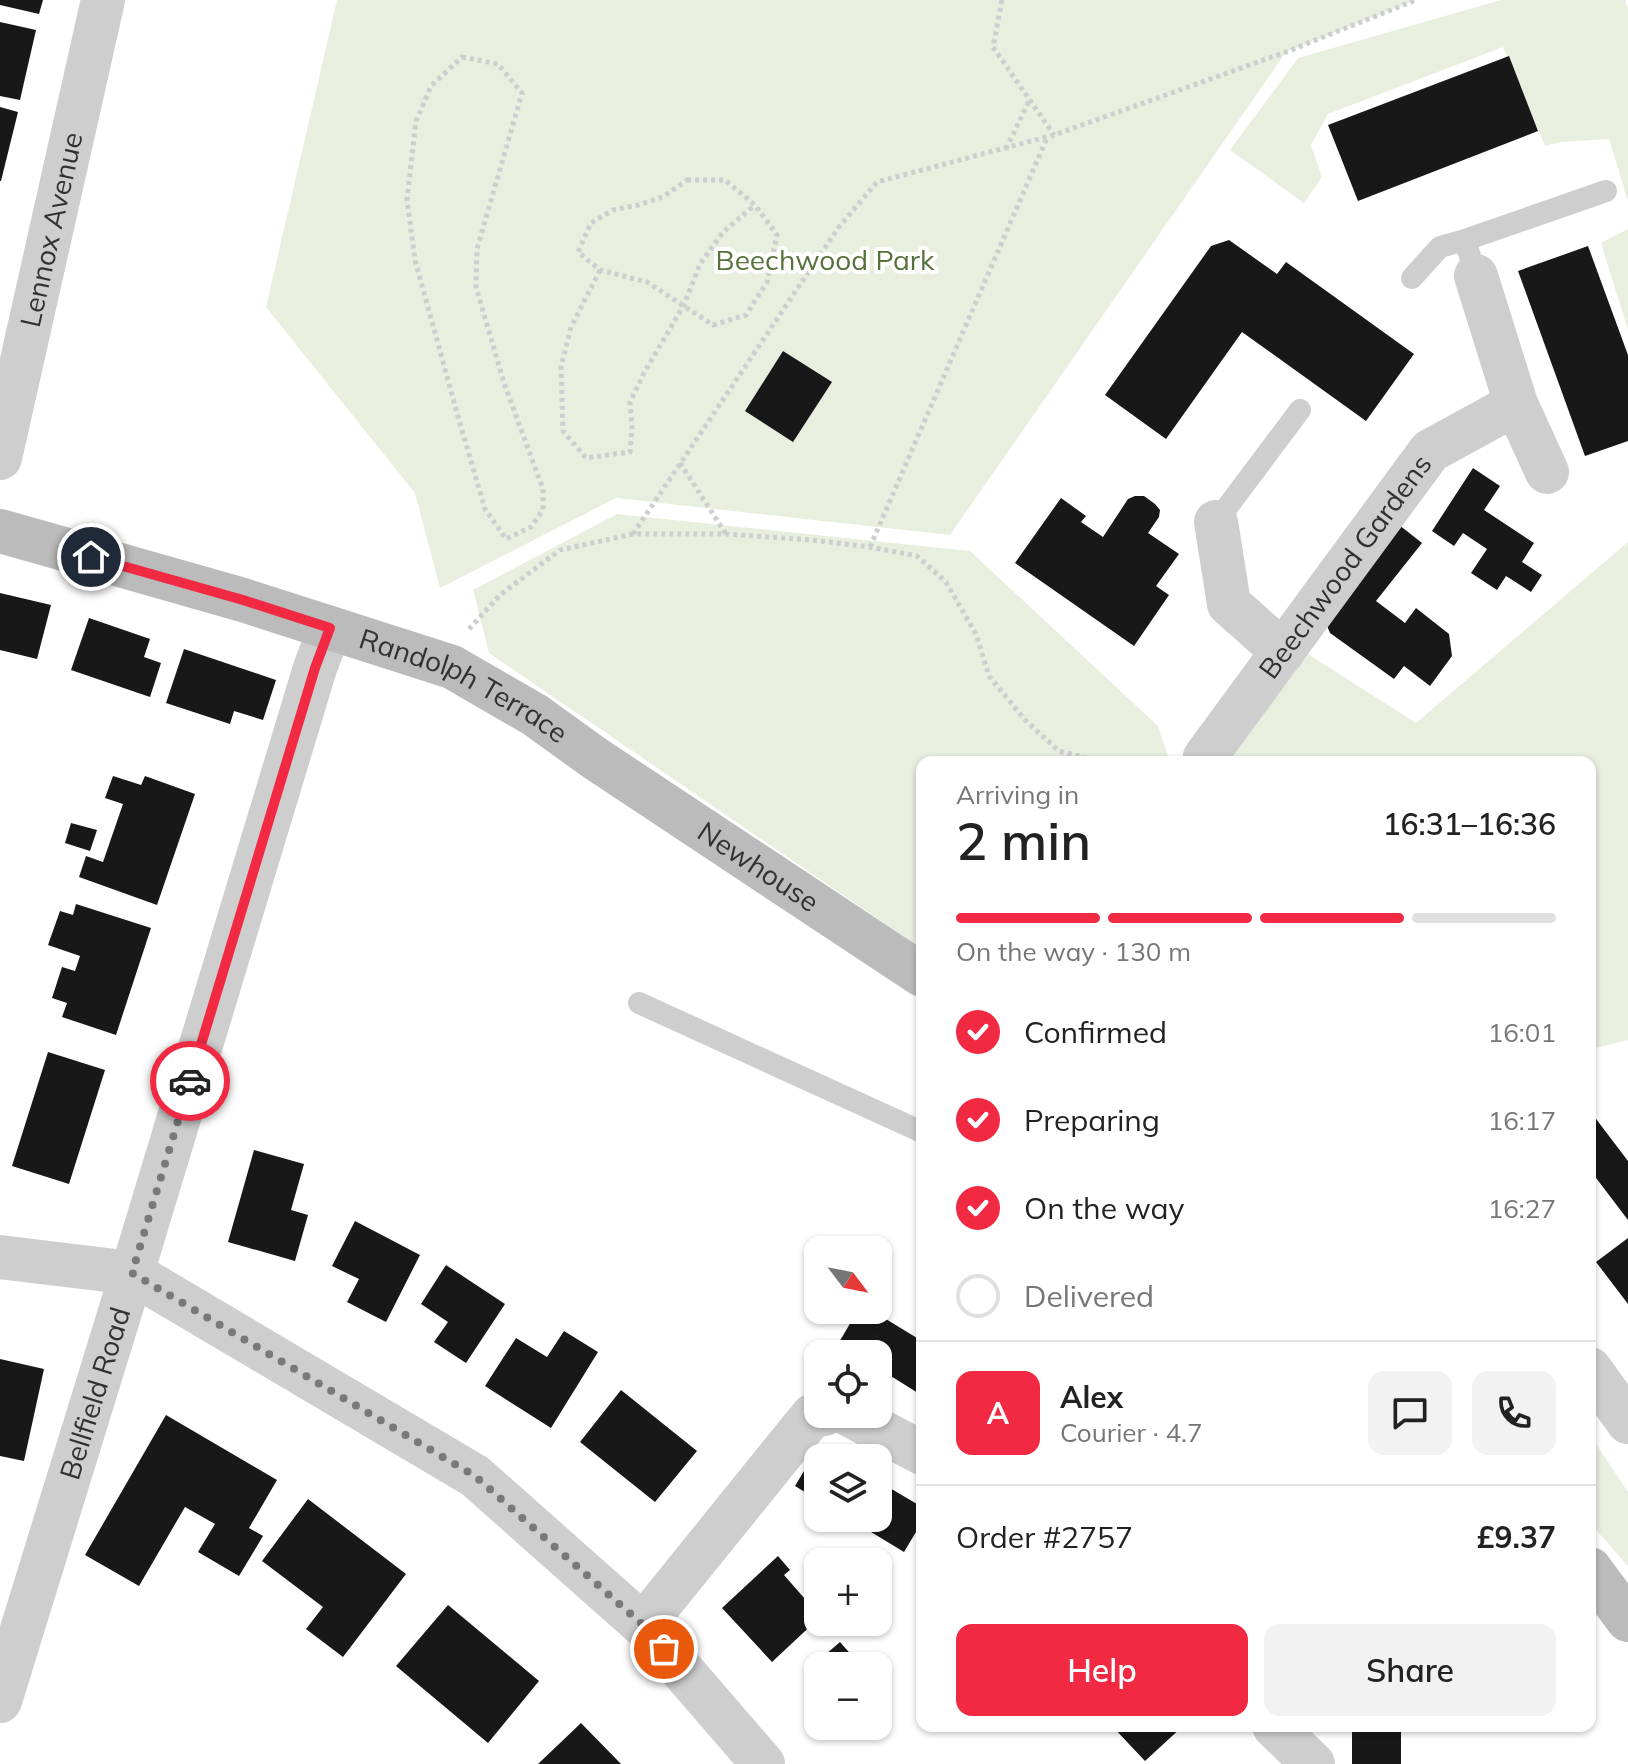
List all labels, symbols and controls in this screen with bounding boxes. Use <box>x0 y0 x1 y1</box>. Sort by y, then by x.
street label: Lennox Avenue <box>12 129 90 330</box>
park label: Beechwood Park <box>716 242 935 277</box>
street label: Beechwood Gardens <box>1251 447 1439 685</box>
pin <box>57 523 125 591</box>
icon: home <box>69 535 113 579</box>
street label: Randolph Terrace <box>355 620 575 750</box>
text: Arriving in <box>956 778 1079 811</box>
text: 16:31–16:36 <box>1383 805 1556 843</box>
text: 2 min <box>956 808 1091 873</box>
street label: Newhouse <box>691 813 826 919</box>
text: On the way · 130 m <box>956 935 1191 968</box>
icon: check <box>956 1010 1000 1054</box>
text: Confirmed <box>1024 1013 1167 1051</box>
text: 16:01 <box>1488 1016 1556 1049</box>
courier <box>150 1041 230 1121</box>
icon: car <box>168 1059 212 1103</box>
icon: check <box>956 1098 1000 1142</box>
text: Preparing <box>1024 1101 1160 1139</box>
text: 16:17 <box>1488 1104 1556 1137</box>
icon: check <box>956 1186 1000 1230</box>
text: On the way <box>1024 1189 1184 1227</box>
text: 16:27 <box>1488 1192 1556 1225</box>
north arrow <box>804 1236 892 1324</box>
map controls <box>804 1236 892 1740</box>
text: Delivered <box>1024 1277 1154 1315</box>
street label: Bellfield Road <box>51 1303 137 1484</box>
button: locate <box>804 1340 892 1428</box>
button: chat <box>1368 1371 1452 1455</box>
button: phone <box>1472 1371 1556 1455</box>
text: Alex <box>1060 1378 1123 1416</box>
text: A <box>987 1394 1009 1432</box>
text: Courier · 4.7 <box>1060 1416 1203 1449</box>
button: layers <box>804 1444 892 1532</box>
text: Order #2757 <box>956 1518 1133 1556</box>
text: £9.37 <box>1477 1518 1556 1556</box>
button: + <box>804 1548 892 1636</box>
pin <box>630 1615 698 1683</box>
button: Help <box>956 1624 1248 1716</box>
button: Share <box>1264 1624 1556 1716</box>
icon: bag <box>642 1627 686 1671</box>
button: − <box>804 1652 892 1740</box>

